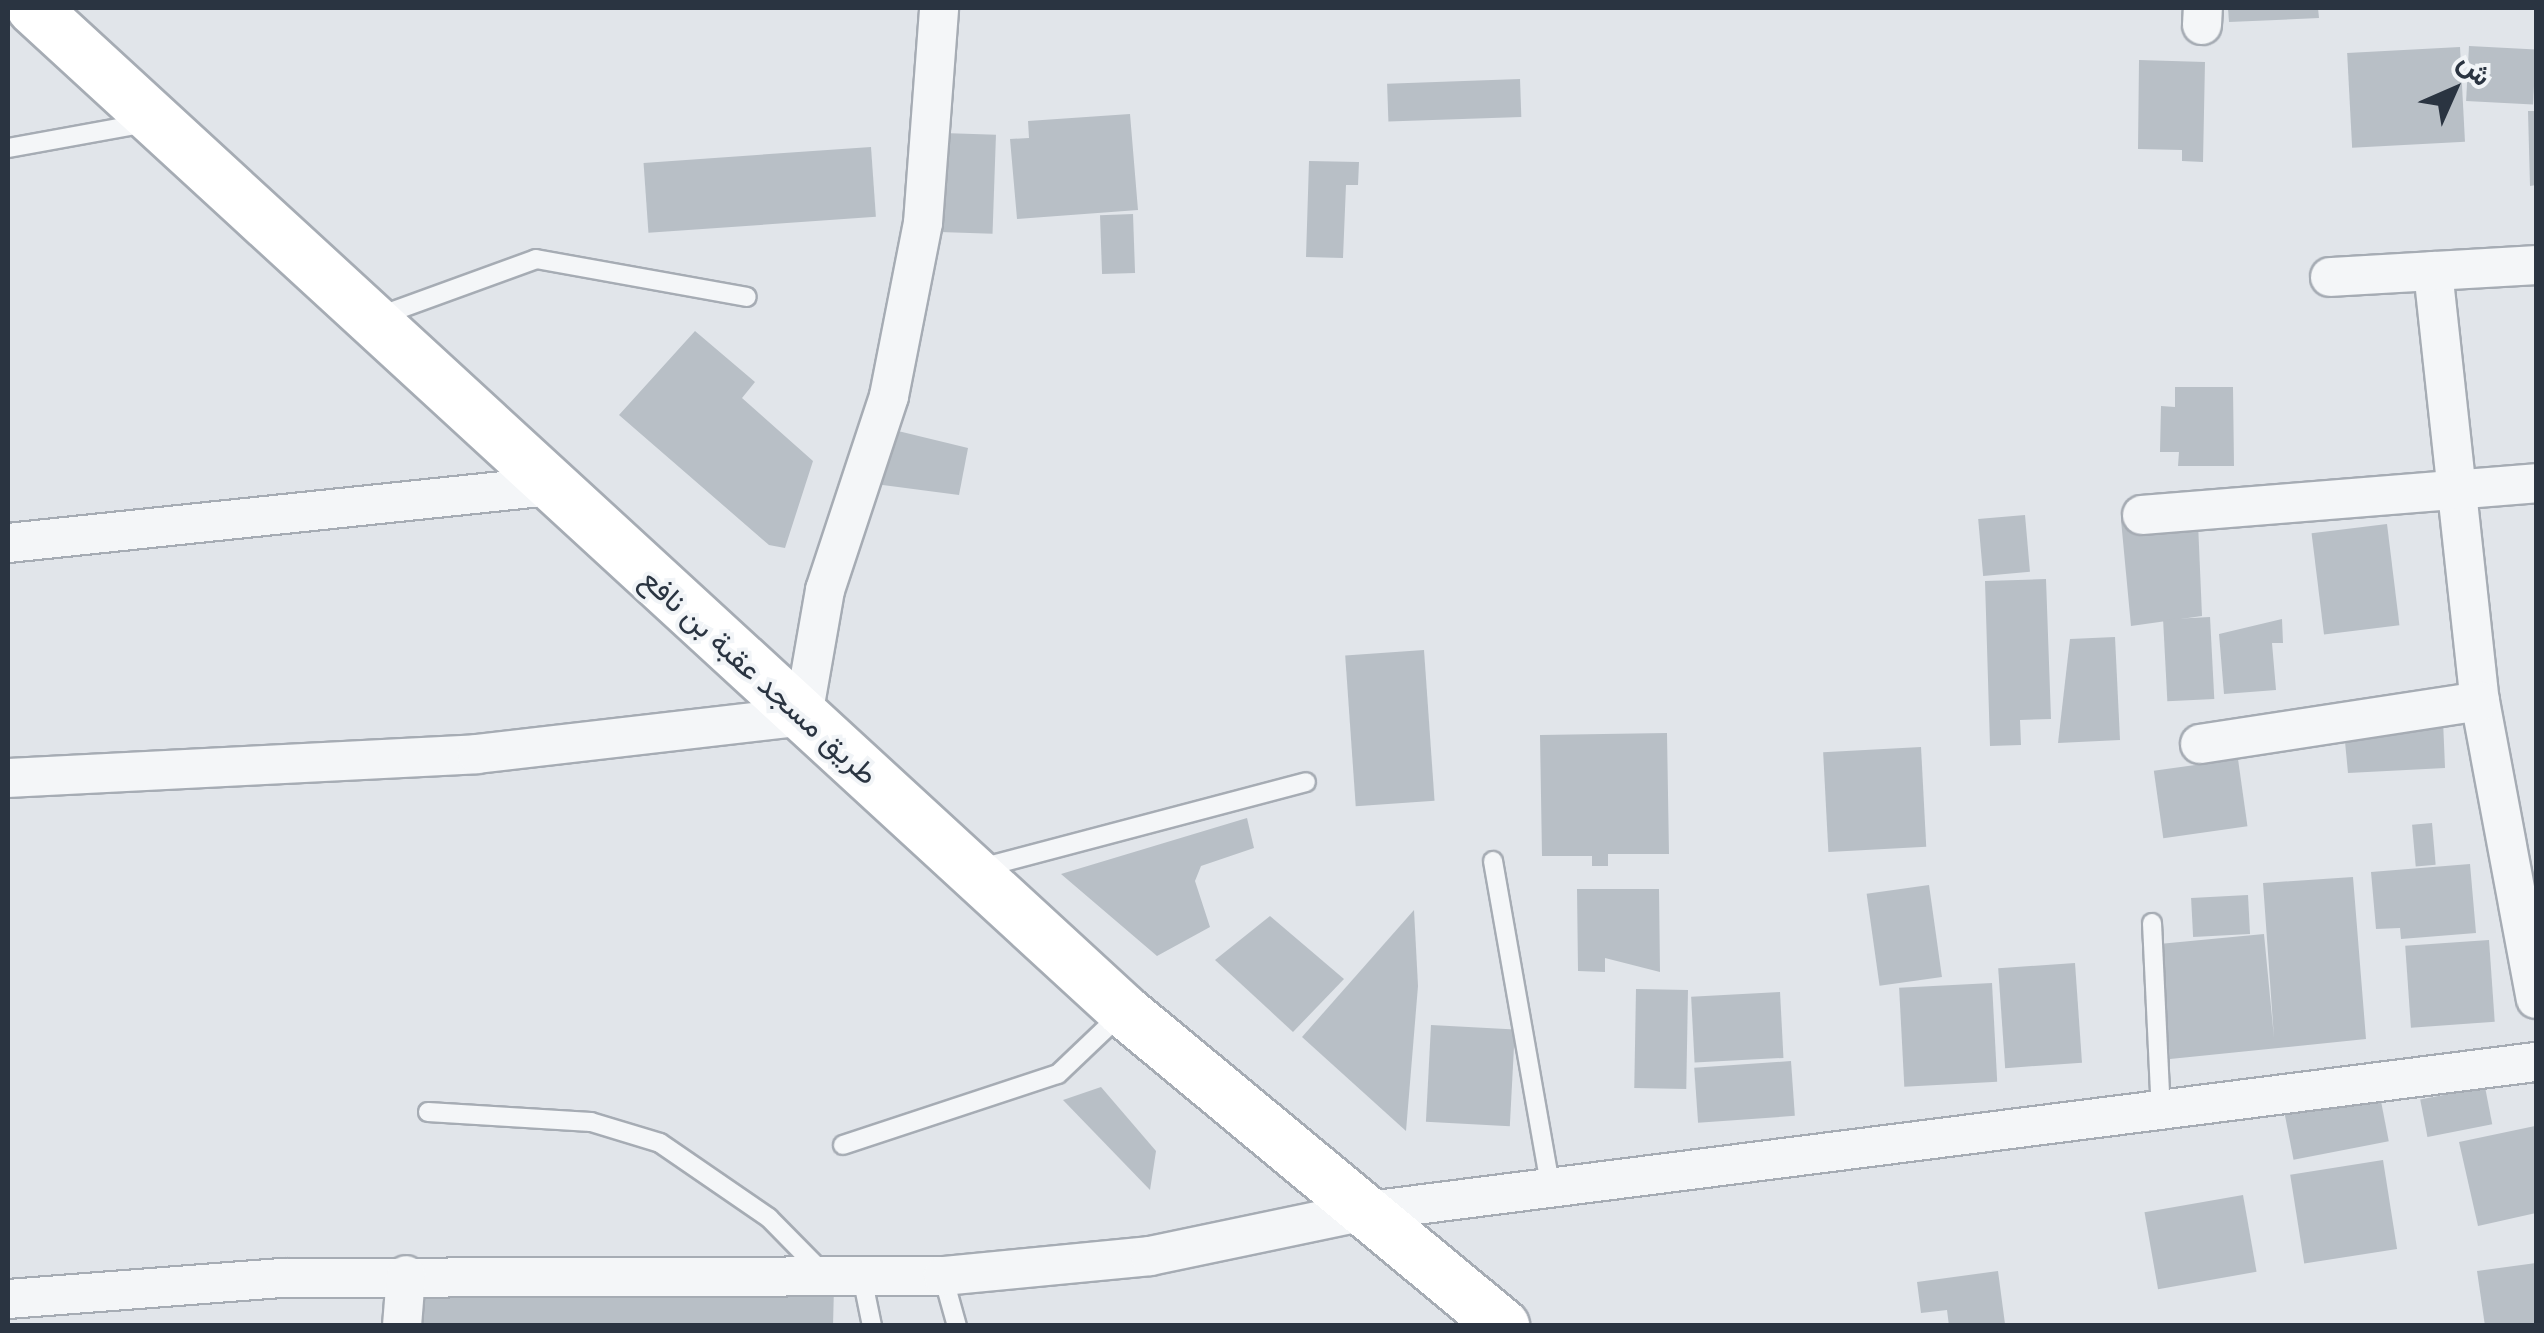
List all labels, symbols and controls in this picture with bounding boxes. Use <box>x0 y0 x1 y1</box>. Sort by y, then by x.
north arrow <box>2404 40 2504 140</box>
text: ش <box>2451 45 2499 93</box>
street label: طريق مسجد عقبة بن نافع <box>633 561 885 793</box>

